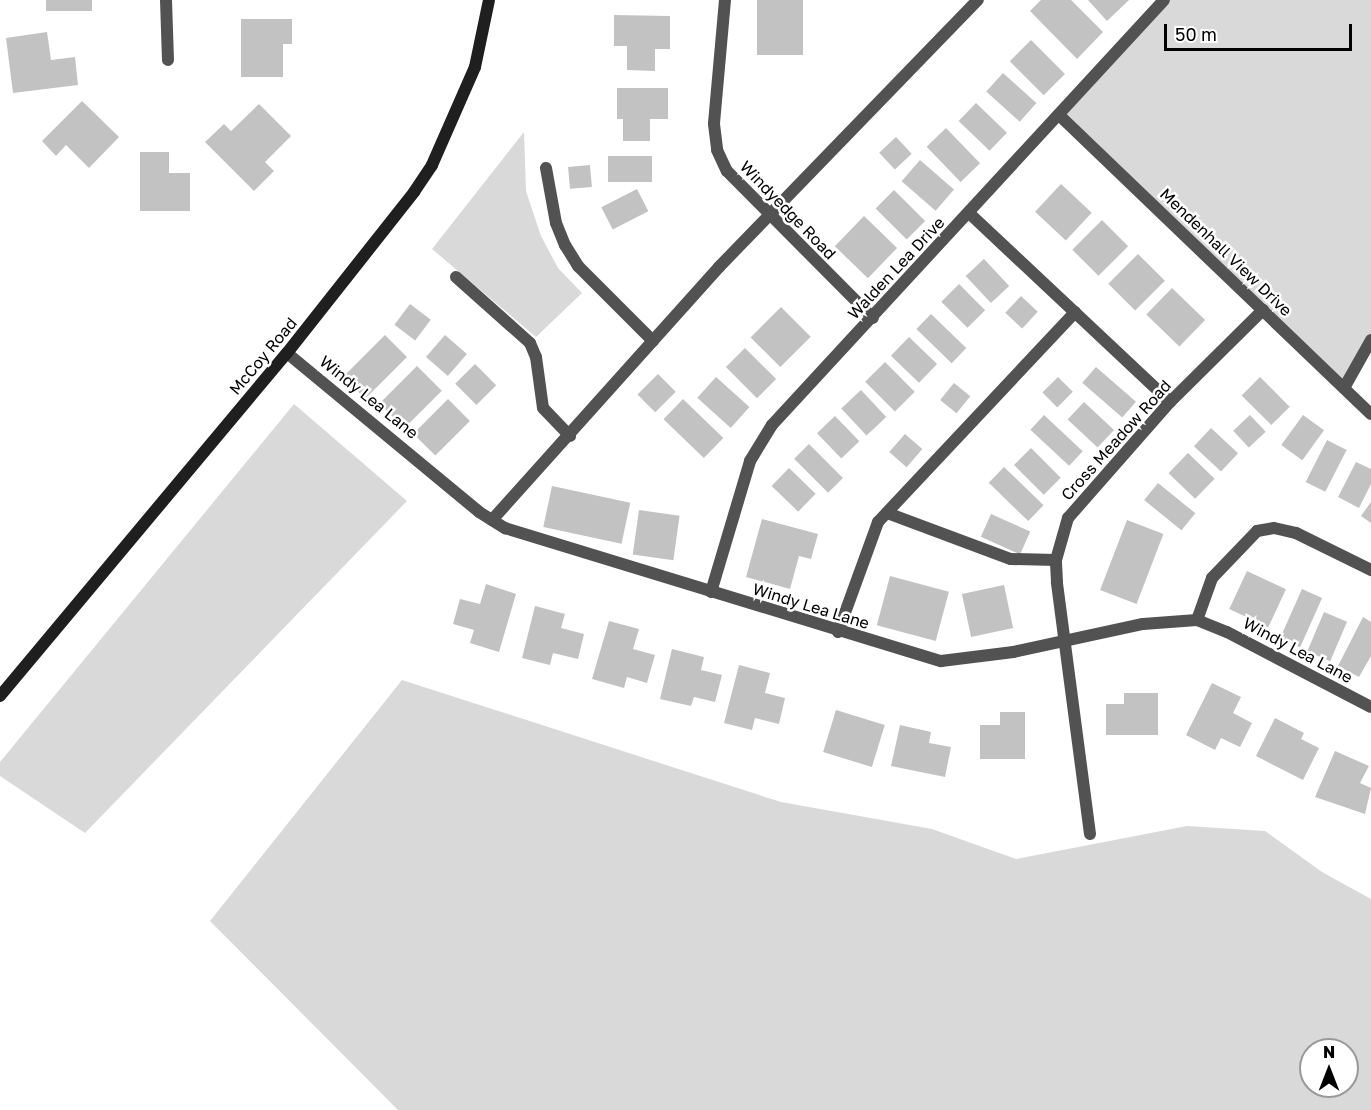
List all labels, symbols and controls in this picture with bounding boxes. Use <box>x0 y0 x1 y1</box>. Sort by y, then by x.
scale bar <box>1167 12 1354 50</box>
text: 50 m <box>1175 23 1217 45</box>
street label: Windyedge Road <box>736 157 840 263</box>
street label: Mendenhall View Drive <box>1156 184 1296 320</box>
street label: Walden Lea Drive <box>844 213 948 323</box>
street label: McCoy Road <box>225 314 301 398</box>
street label: Windy Lea Lane <box>316 351 422 443</box>
street label: Cross Meadow Road <box>1057 376 1175 504</box>
street label: Windy Lea Lane <box>750 579 872 633</box>
street label: Windy Lea Lane <box>1240 613 1356 687</box>
north arrow <box>1299 1038 1359 1098</box>
text: N <box>1323 1042 1335 1062</box>

